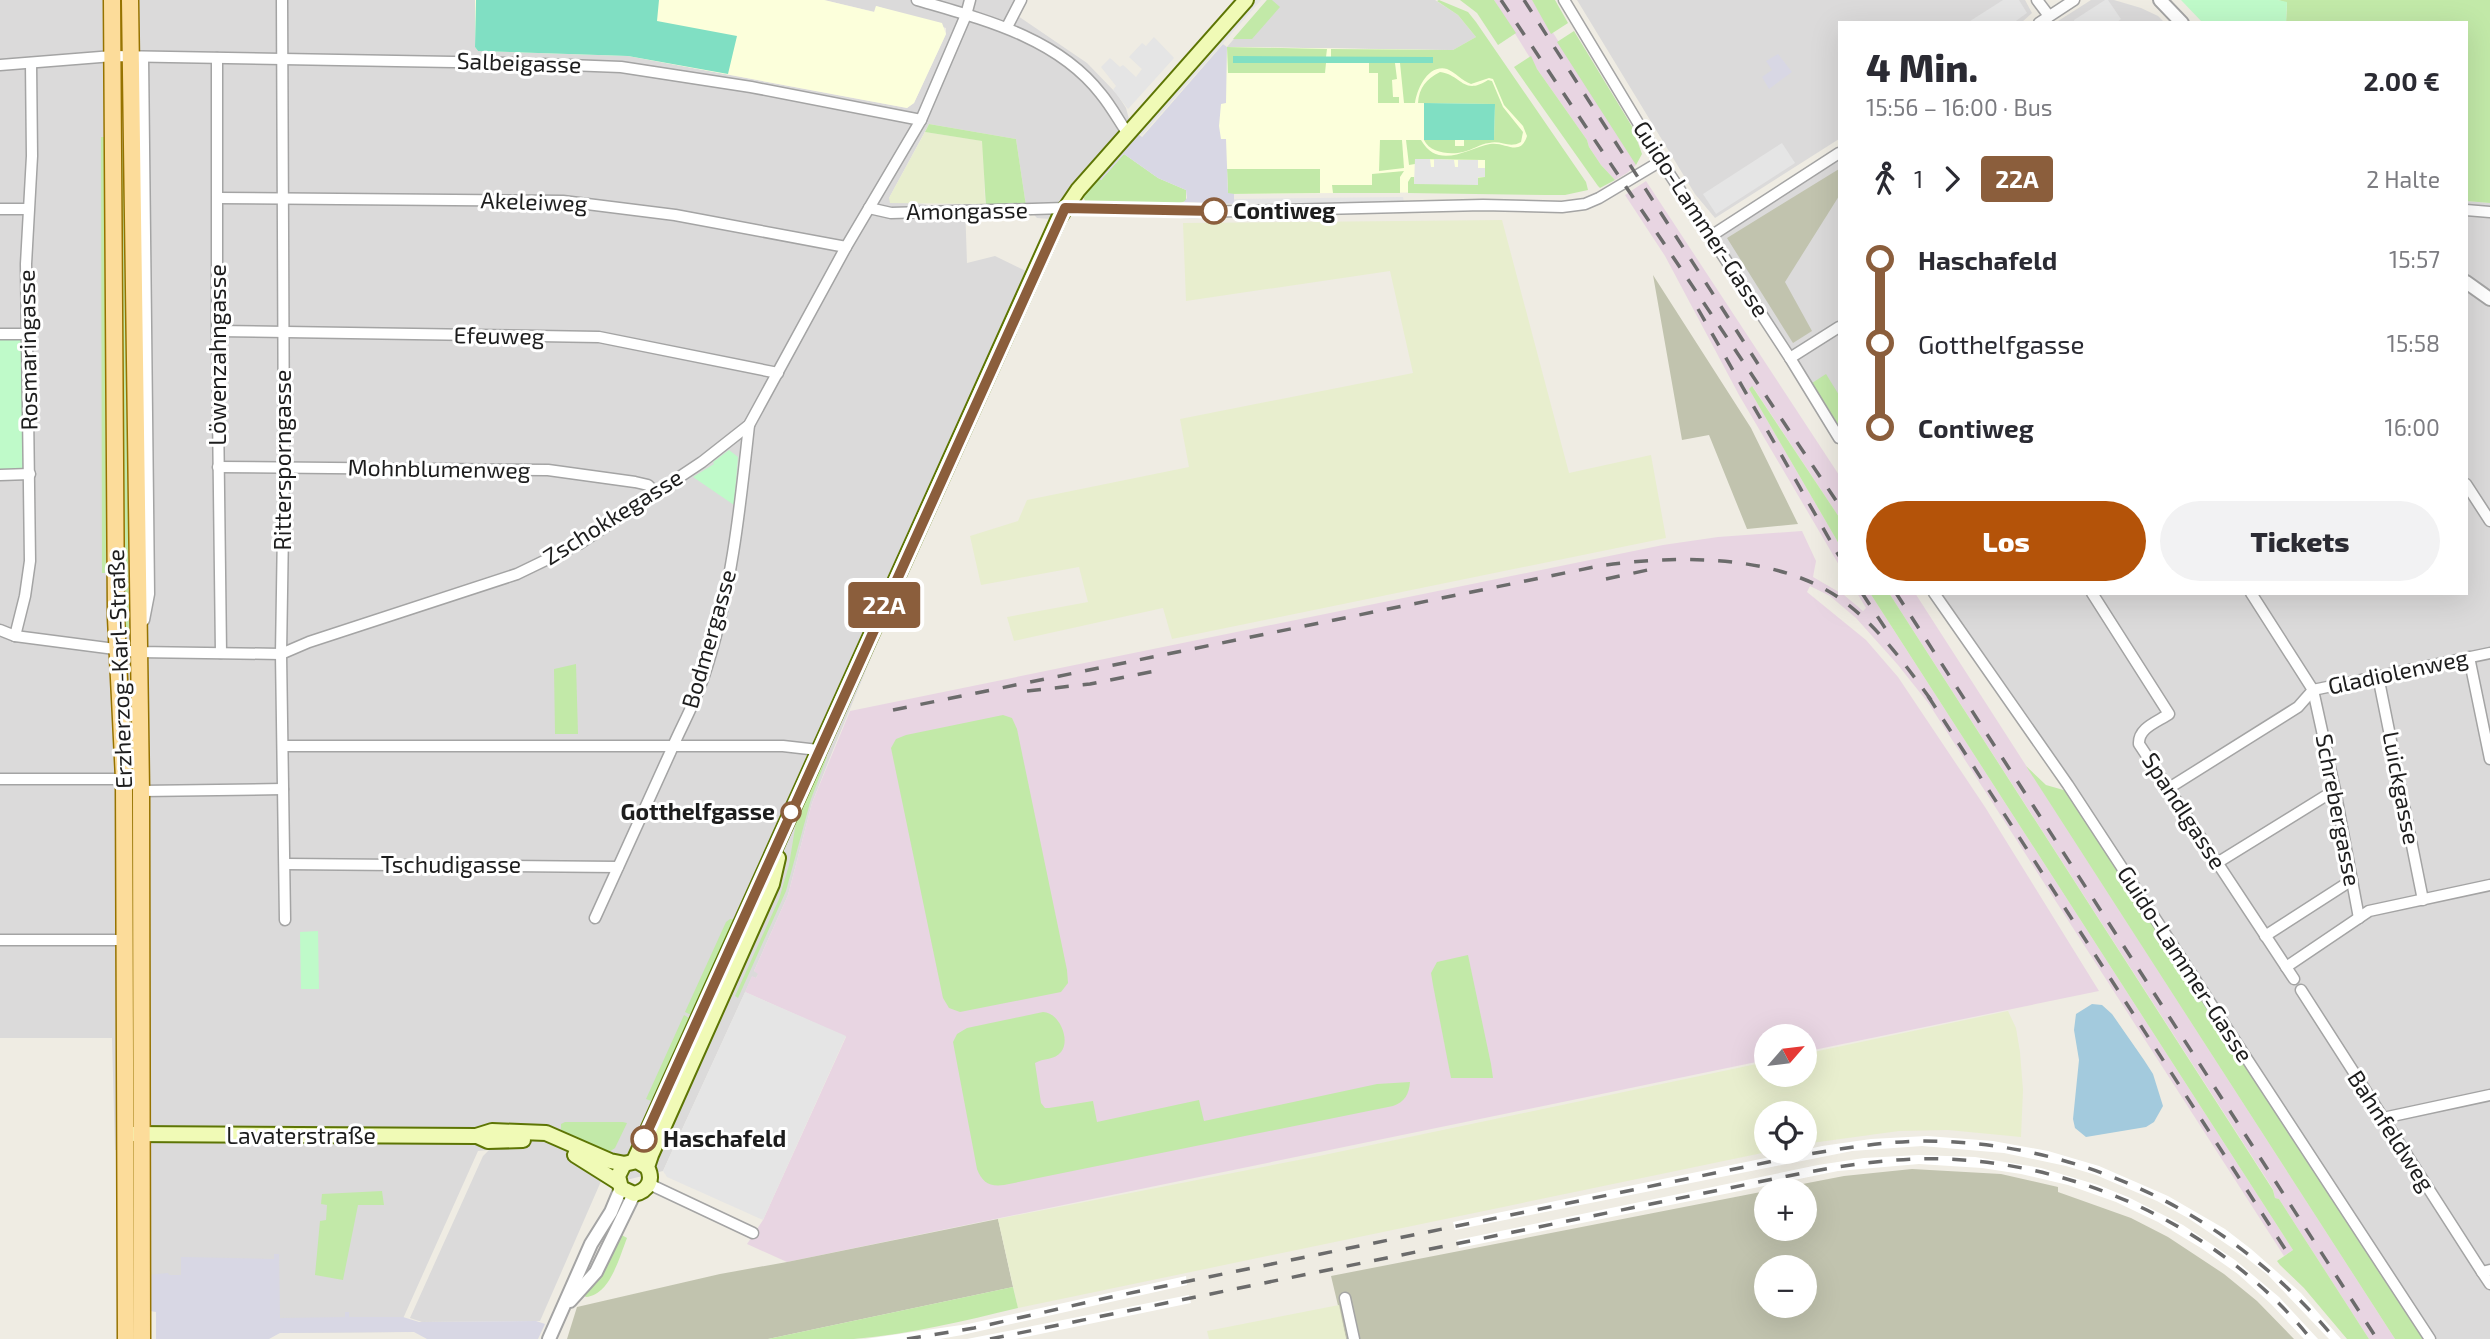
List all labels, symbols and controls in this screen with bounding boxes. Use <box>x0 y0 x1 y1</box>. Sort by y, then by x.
text: 4 Min. <box>1866 44 1978 90</box>
street label: Salbeigasse <box>456 46 582 78</box>
text: 2.00 € <box>2363 65 2440 96</box>
text: 15:56 – 16:00 · Bus <box>1866 93 2052 121</box>
street label: Guido-Lammer-Gasse <box>1628 115 1776 322</box>
icon: walk <box>1866 160 1904 198</box>
icon: forward <box>1933 160 1971 198</box>
text: 22A <box>1995 164 2039 193</box>
text: 1 <box>1914 165 1923 193</box>
text: 2 Halte <box>2366 165 2440 193</box>
street label: Akeleiweg <box>480 185 588 217</box>
street label: Amongasse <box>906 195 1028 225</box>
place label: Contiweg <box>1233 196 1336 224</box>
marker: Contiweg <box>1201 198 1227 224</box>
text: Haschafeld <box>1918 244 2057 275</box>
text: 15:57 <box>2389 245 2440 273</box>
street label: Löwenzahngasse <box>203 264 231 446</box>
street label: Rosmaringasse <box>12 269 42 431</box>
street label: Efeuweg <box>453 320 545 350</box>
text: Gotthelfgasse <box>1918 328 2084 359</box>
text: 15:58 <box>2387 329 2440 357</box>
street label: Rittersporngasse <box>268 370 296 550</box>
text: Contiweg <box>1918 412 2034 443</box>
text: 16:00 <box>2385 413 2440 441</box>
street label: Mohnblumenweg <box>347 452 531 484</box>
street label: Zschokkegasse <box>538 462 687 570</box>
button: Los <box>1866 501 2146 581</box>
button: Tickets <box>2160 501 2440 581</box>
street label: Erzherzog-Karl-Straße <box>101 549 137 789</box>
street label: Bodmergasse <box>675 566 741 711</box>
line badge: 22A <box>844 582 924 628</box>
text: 22A <box>862 590 906 619</box>
street label: Gladiolenweg <box>2325 642 2471 700</box>
street label: Luickgasse <box>2377 729 2427 847</box>
street label: Schrebergasse <box>2311 731 2367 888</box>
street label: Spandlgasse <box>2137 747 2233 874</box>
place label: Gotthelfgasse <box>621 797 775 825</box>
marker: Gotthelfgasse <box>781 802 801 822</box>
street label: Tschudigasse <box>381 850 521 878</box>
street label: Guido-Lammer-Gasse <box>2112 860 2260 1067</box>
north arrow <box>1754 1024 1816 1087</box>
map controls <box>1754 1024 1817 1318</box>
street label: Bahnfeldweg <box>2342 1065 2441 1196</box>
button: locate <box>1754 1101 1817 1164</box>
street label: Lavaterstraße <box>226 1121 376 1149</box>
place label: Haschafeld <box>663 1124 786 1152</box>
marker: Haschafeld <box>631 1126 657 1152</box>
button: + <box>1754 1178 1817 1241</box>
button: − <box>1754 1255 1817 1318</box>

